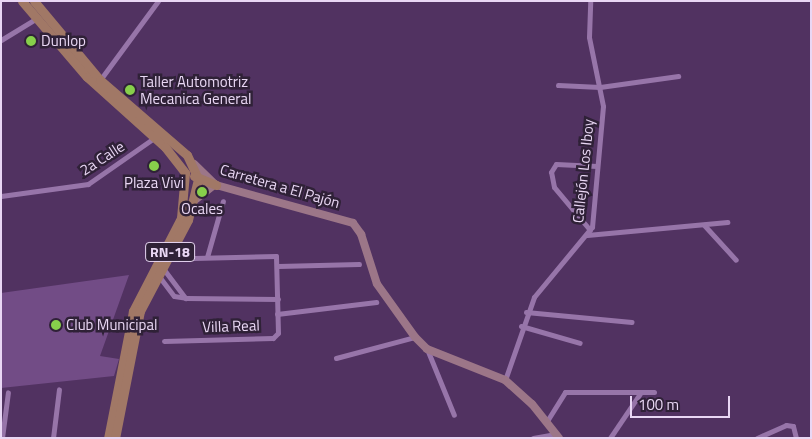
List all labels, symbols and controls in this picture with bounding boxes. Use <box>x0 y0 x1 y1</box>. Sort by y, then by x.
place label: Dunlop <box>41 32 86 50</box>
marker: Dunlop <box>25 35 37 47</box>
place label: Taller Automotriz Mecanica General <box>140 72 251 107</box>
marker: Taller Automotriz Mecanica General <box>124 84 136 96</box>
street label: Callejón Los Iboy <box>569 118 597 224</box>
street label: 2a Calle <box>76 137 128 179</box>
marker: Plaza Vivi <box>148 160 160 172</box>
street label: Carretera a El Pajón <box>218 160 342 212</box>
place label: Plaza Vivi <box>124 174 184 192</box>
marker: Ocales <box>196 186 208 198</box>
place label: Ocales <box>181 200 223 218</box>
road number: RN-18 <box>145 240 195 264</box>
place label: Club Municipal <box>66 316 157 334</box>
street label: Villa Real <box>202 316 260 336</box>
marker: Club Municipal <box>50 319 62 331</box>
scale bar <box>632 386 732 418</box>
text: 100 m <box>638 393 679 416</box>

